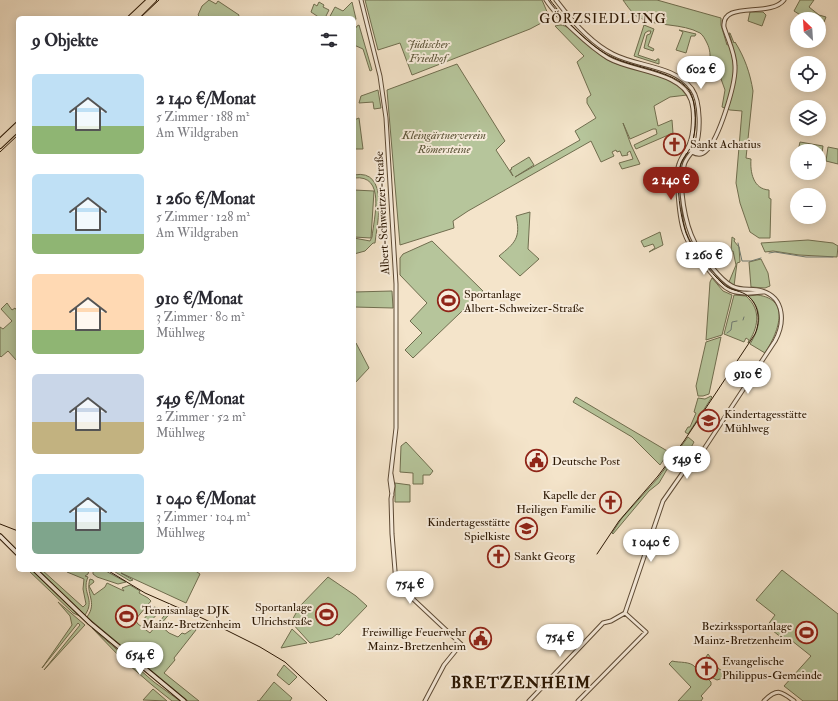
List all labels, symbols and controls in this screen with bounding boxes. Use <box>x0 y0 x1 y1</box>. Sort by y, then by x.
district label: GÖRZSIEDLUNG <box>539 11 667 27</box>
north arrow <box>790 12 826 48</box>
map controls <box>790 12 826 224</box>
icon: filters <box>318 29 340 51</box>
text: 9 Objekte <box>32 30 98 51</box>
park label: Jüdischer Friedhof <box>407 37 450 66</box>
pin: 602 € <box>673 56 729 90</box>
button: locate <box>790 56 826 92</box>
text: 602 € <box>686 61 716 77</box>
text: 2 140 €/Monat <box>156 88 256 109</box>
icon: home <box>64 90 112 138</box>
button: layers <box>790 100 826 136</box>
text: 5 Zimmer · 188 m² <box>156 109 249 125</box>
text: Am Wildgraben <box>156 125 239 141</box>
park label: Kleingärtnerverein Römersteine <box>401 128 486 157</box>
church icon: Sankt Achatius <box>662 131 688 157</box>
place label: Sankt Achatius <box>690 137 761 152</box>
button: + <box>790 144 826 180</box>
street label: Albert-Schweitzer-Straße <box>372 151 393 276</box>
pin: 2 140 € <box>634 167 708 201</box>
text: 2 140 € <box>652 172 690 188</box>
text: 1 260 €/Monat <box>156 188 255 209</box>
button: − <box>790 188 826 224</box>
icon: home <box>64 190 112 238</box>
text: 5 Zimmer · 128 m² <box>156 209 250 225</box>
text: Am Wildgraben <box>156 225 239 241</box>
pin: 1 260 € <box>667 242 741 276</box>
text: 1 260 € <box>685 247 723 263</box>
place label: Sportanlage Albert-Schweizer-Straße <box>463 287 584 316</box>
text: 910 €/Monat <box>156 288 243 309</box>
sports icon: Sportanlage Albert-Schweizer-Straße <box>436 288 462 314</box>
icon: home <box>64 290 112 338</box>
text: 3 Zimmer · 80 m² <box>156 309 245 325</box>
text: Mühlweg <box>156 325 205 341</box>
pin: 910 € <box>720 361 776 395</box>
text: 910 € <box>734 366 762 382</box>
text: 549 €/Monat <box>156 388 244 409</box>
icon: home <box>64 390 112 438</box>
place label: Kindertagesstätte Mühlweg <box>724 407 807 436</box>
school or university icon: Kindertagesstätte Mühlweg <box>696 408 722 434</box>
text: 2 Zimmer · 52 m² <box>156 409 246 425</box>
text: Mühlweg <box>156 425 205 441</box>
pin: 549 € <box>659 446 715 480</box>
public building icon: Deutsche Post <box>523 448 549 474</box>
text: 549 € <box>672 451 702 467</box>
place label: Deutsche Post <box>552 454 620 469</box>
text: 1 040 €/Monat <box>156 488 256 509</box>
place label: Kapelle der Heiligen Familie <box>516 488 597 517</box>
church icon: Kapelle der Heiligen Familie <box>598 489 624 515</box>
icon: home <box>64 490 112 538</box>
text: 3 Zimmer · 104 m² <box>156 509 250 525</box>
place label: Kindertagesstätte Spielkiste <box>427 515 510 544</box>
school or university icon: Kindertagesstätte Spielkiste <box>513 516 539 542</box>
text: Mühlweg <box>156 525 205 541</box>
pin: 1 040 € <box>614 529 688 563</box>
text: 1 040 € <box>632 534 670 550</box>
church icon: Sankt Georg <box>485 543 511 569</box>
place label: Sankt Georg <box>514 549 576 564</box>
pin: 754 € <box>382 571 438 605</box>
text: 754 € <box>396 576 424 592</box>
place label: Sportanlage Ulrichstraße <box>251 600 312 629</box>
sports icon: Sportanlage Ulrichstraße <box>314 601 340 627</box>
place label: Tennisanlage DJK Mainz-Bretzenheim <box>142 603 241 632</box>
sports icon: Tennisanlage DJK Mainz-Bretzenheim <box>113 604 139 630</box>
place label: Bezirkssportanlage Mainz-Bretzenheim <box>693 619 793 648</box>
sports icon: Bezirkssportanlage Mainz-Bretzenheim <box>794 620 820 646</box>
pin: 754 € <box>532 624 588 658</box>
place label: Freiwillige Feuerwehr Mainz-Bretzenheim <box>362 625 467 654</box>
public building icon: Freiwillige Feuerwehr Mainz-Bretzenheim <box>468 626 494 652</box>
text: 754 € <box>546 629 574 645</box>
pin: 654 € <box>112 642 168 676</box>
text: 654 € <box>125 647 155 663</box>
place label: Evangelische Philippus-Gemeinde <box>722 654 822 683</box>
church icon: Evangelische Philippus-Gemeinde <box>693 655 719 681</box>
district label: BRETZENHEIM <box>451 673 591 693</box>

